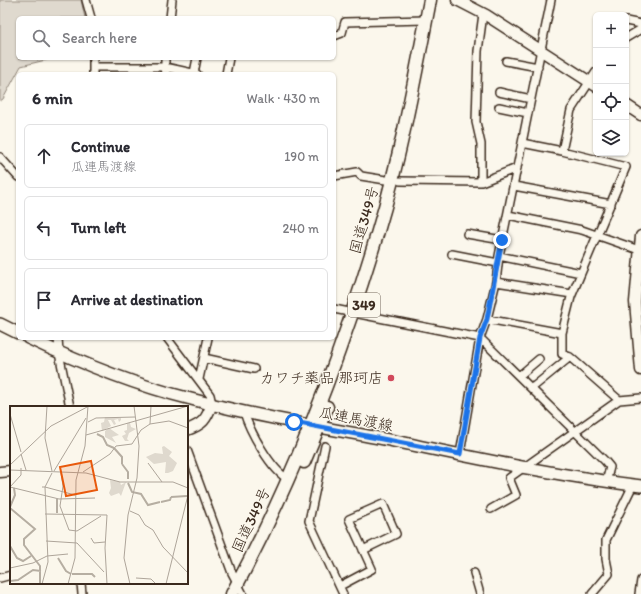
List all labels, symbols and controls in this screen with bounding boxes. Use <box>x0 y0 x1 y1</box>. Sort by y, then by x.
map controls <box>593 12 629 156</box>
button: + <box>593 12 629 48</box>
search box <box>16 16 336 60</box>
icon: search <box>30 27 52 49</box>
text: Search here <box>62 29 137 47</box>
button: − <box>593 48 629 84</box>
button: locate <box>593 84 629 120</box>
text: 6 min <box>32 88 73 108</box>
text: Walk · 430 m <box>247 91 320 106</box>
button: layers <box>593 120 629 156</box>
text: Continue <box>71 138 130 156</box>
icon: ahead <box>33 145 55 167</box>
text: 190 m <box>284 149 319 164</box>
text: 瓜連馬渡線 <box>71 159 136 174</box>
street label: 国道349号 <box>346 184 382 256</box>
icon: left <box>33 217 55 239</box>
text: Turn left <box>71 219 126 237</box>
text: 240 m <box>282 221 319 236</box>
route end <box>493 231 511 249</box>
icon: arrive <box>33 289 55 311</box>
text: Arrive at destination <box>71 291 203 309</box>
road number: 349 <box>348 293 380 317</box>
place label: カワチ薬品 那珂店 <box>260 369 383 387</box>
marker: カワチ薬品 那珂店 <box>386 373 396 383</box>
street label: 瓜連馬渡線 <box>317 403 395 435</box>
inset map <box>10 406 188 584</box>
route start <box>285 413 303 431</box>
street label: 国道349号 <box>228 484 274 556</box>

